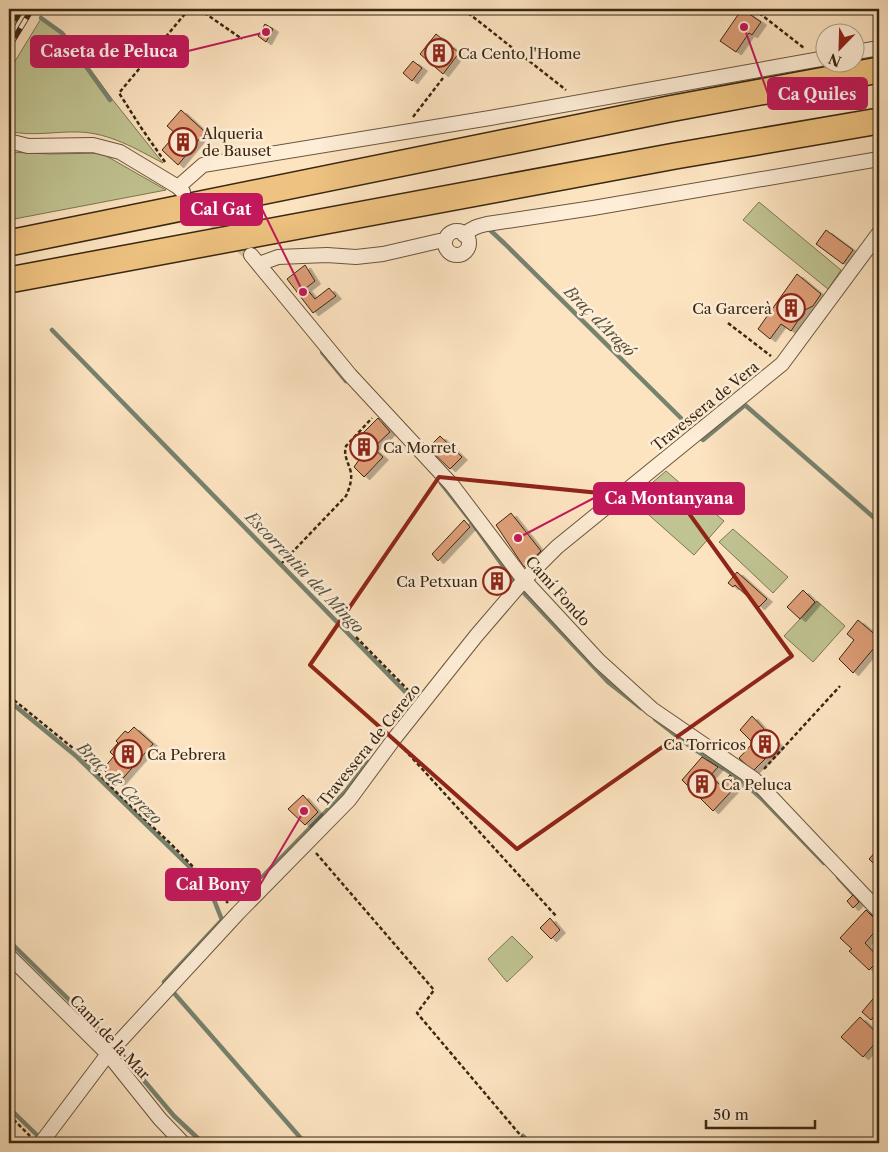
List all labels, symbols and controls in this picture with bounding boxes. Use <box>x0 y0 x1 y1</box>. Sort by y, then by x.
north arrow <box>816 22 866 72</box>
callout: Caseta de Peluca <box>31 36 188 67</box>
building icon: Ca Cento l'Home <box>424 38 454 68</box>
text: Caseta de Peluca <box>40 41 178 61</box>
place label: Ca Cento l'Home <box>458 44 581 63</box>
text: N <box>826 49 844 71</box>
callout: Ca Quiles <box>768 78 867 109</box>
text: Ca Quiles <box>778 84 856 104</box>
place label: Alqueria de Bauset <box>201 124 272 160</box>
building icon: Alqueria de Bauset <box>168 127 198 157</box>
callout: Cal Gat <box>181 194 262 225</box>
text: Cal Gat <box>190 199 252 219</box>
water label: Braç d'Aragó <box>559 280 640 361</box>
building icon: Ca Garcerà <box>776 293 806 323</box>
place label: Ca Garcerà <box>692 299 772 318</box>
street label: Travessera de Vera <box>647 357 763 455</box>
building icon: Ca Morret <box>349 432 379 462</box>
place label: Ca Morret <box>383 438 457 457</box>
callout: Ca Montanyana <box>594 483 744 514</box>
text: Ca Montanyana <box>605 488 734 508</box>
water label: Escorrentia del Mingo <box>240 505 368 637</box>
street label: Camí Fondo <box>521 552 595 630</box>
building icon: Ca Petxuan <box>482 566 512 596</box>
place label: Ca Petxuan <box>396 572 479 591</box>
street label: Travessera de Cerezo <box>314 680 424 810</box>
building icon: Ca Torricos <box>750 729 780 759</box>
place label: Ca Torricos <box>663 735 746 754</box>
water label: Braç de Cerezo <box>72 736 167 829</box>
building icon: Ca Pebrera <box>113 739 143 769</box>
place label: Ca Pebrera <box>147 745 226 764</box>
building icon: Ca Peluca <box>687 769 717 799</box>
place label: Ca Peluca <box>721 775 792 794</box>
callout: Cal Bony <box>166 869 260 900</box>
text: Cal Bony <box>176 874 251 894</box>
street label: Camí de la Mar <box>66 991 155 1084</box>
scale bar <box>706 1097 814 1129</box>
text: 50 m <box>713 1105 749 1124</box>

